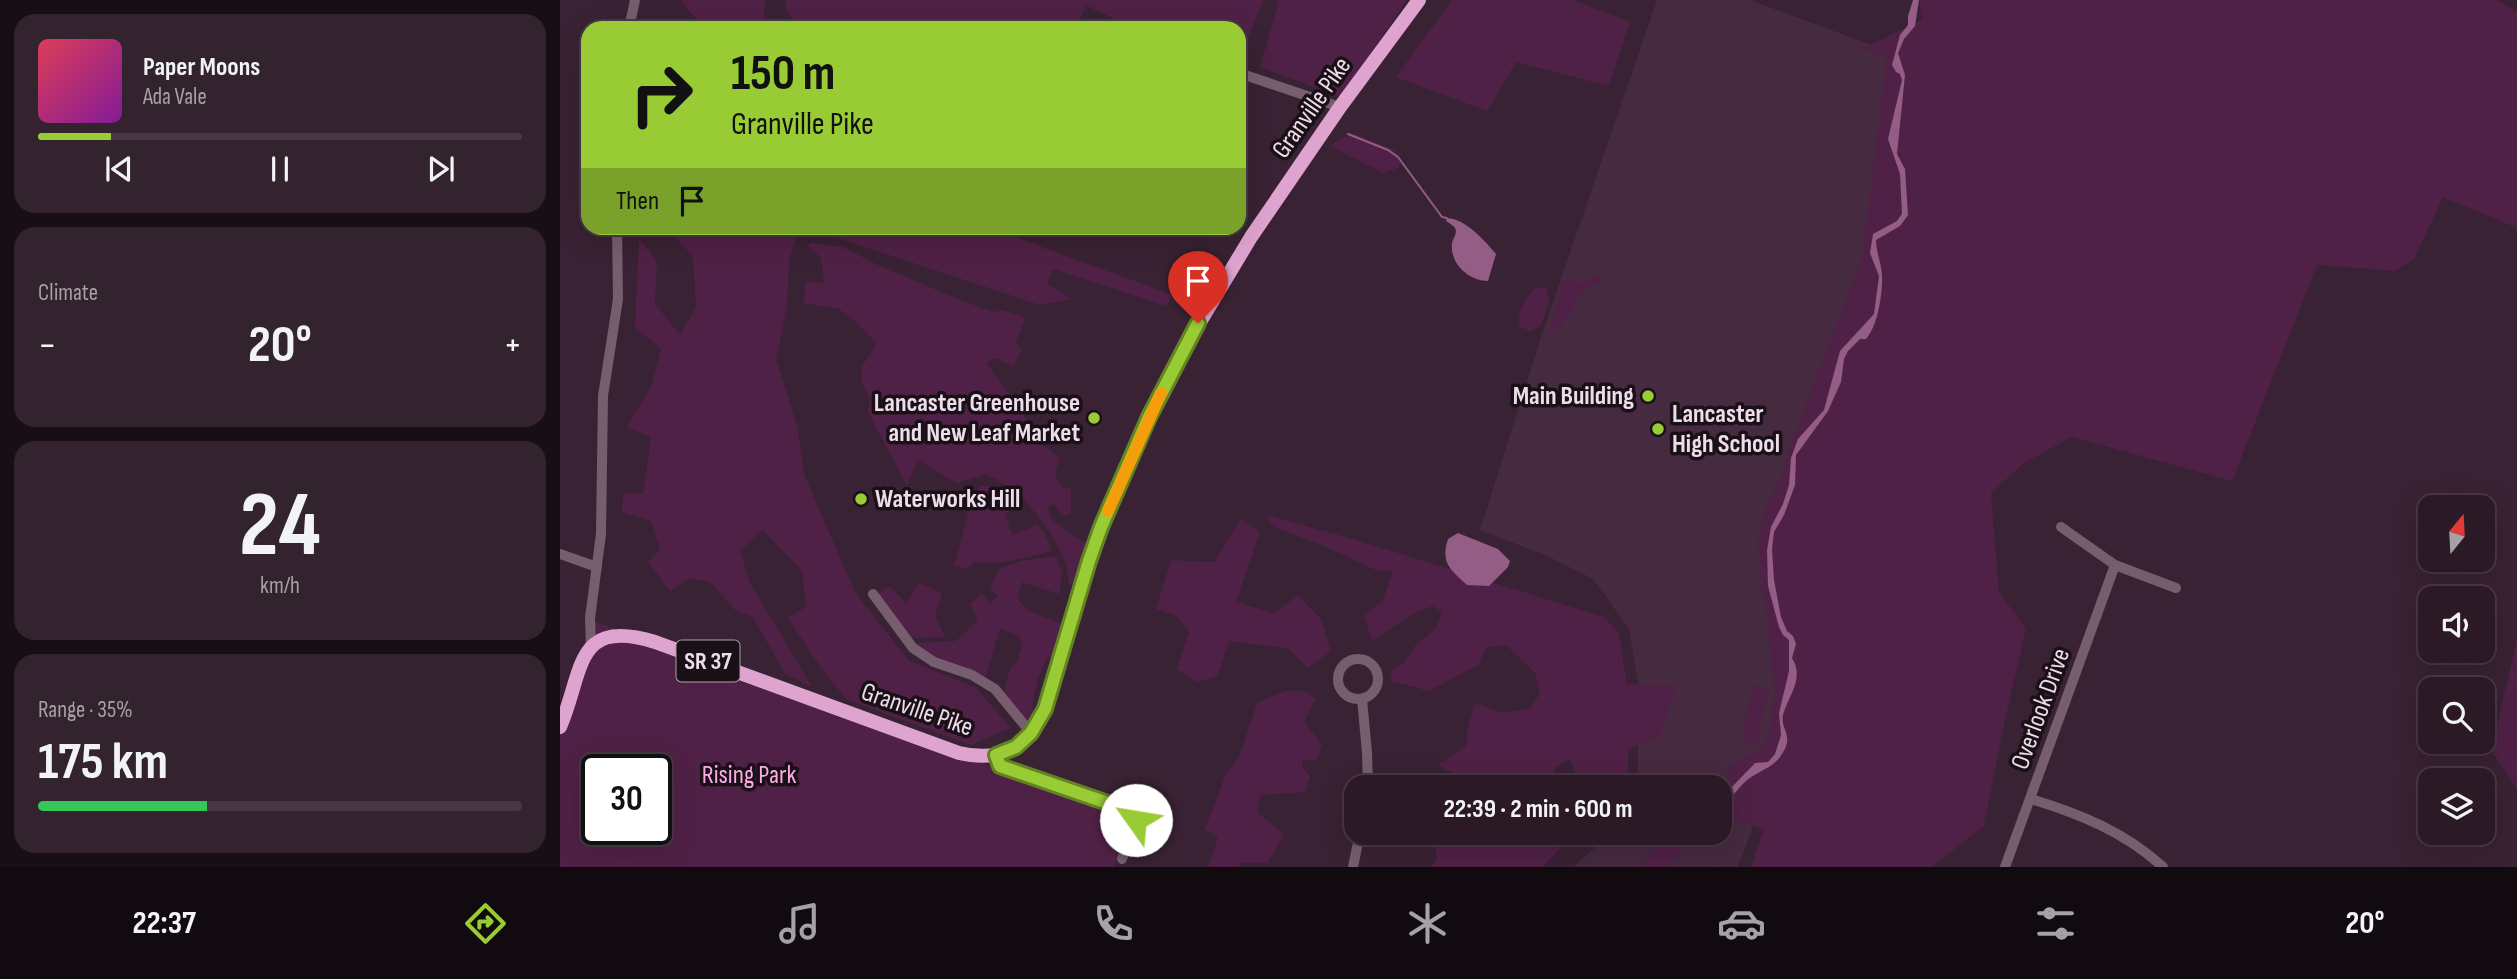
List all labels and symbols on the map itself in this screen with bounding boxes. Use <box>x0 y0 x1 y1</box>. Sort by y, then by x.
street label: Granville Pike <box>1266 52 1358 164</box>
pin <box>1168 251 1228 323</box>
place label: Main Building <box>1513 381 1634 412</box>
place label: Lancaster Greenhouse and New Leaf Market <box>874 388 1080 449</box>
marker: Main Building <box>1640 388 1656 404</box>
place label: Lancaster High School <box>1672 399 1780 460</box>
marker: Lancaster Greenhouse and New Leaf Market <box>1086 410 1102 426</box>
marker: Lancaster High School <box>1650 421 1666 437</box>
place label: Waterworks Hill <box>875 484 1020 515</box>
marker: Waterworks Hill <box>853 491 869 507</box>
north arrow <box>2418 495 2496 572</box>
road number: SR 37 <box>676 640 740 682</box>
street label: Overlook Drive <box>2005 644 2077 774</box>
street label: Granville Pike <box>857 676 977 744</box>
speed limit sign: 30 <box>581 754 672 845</box>
park label: Rising Park <box>702 760 796 791</box>
position arrow <box>1099 783 1173 857</box>

